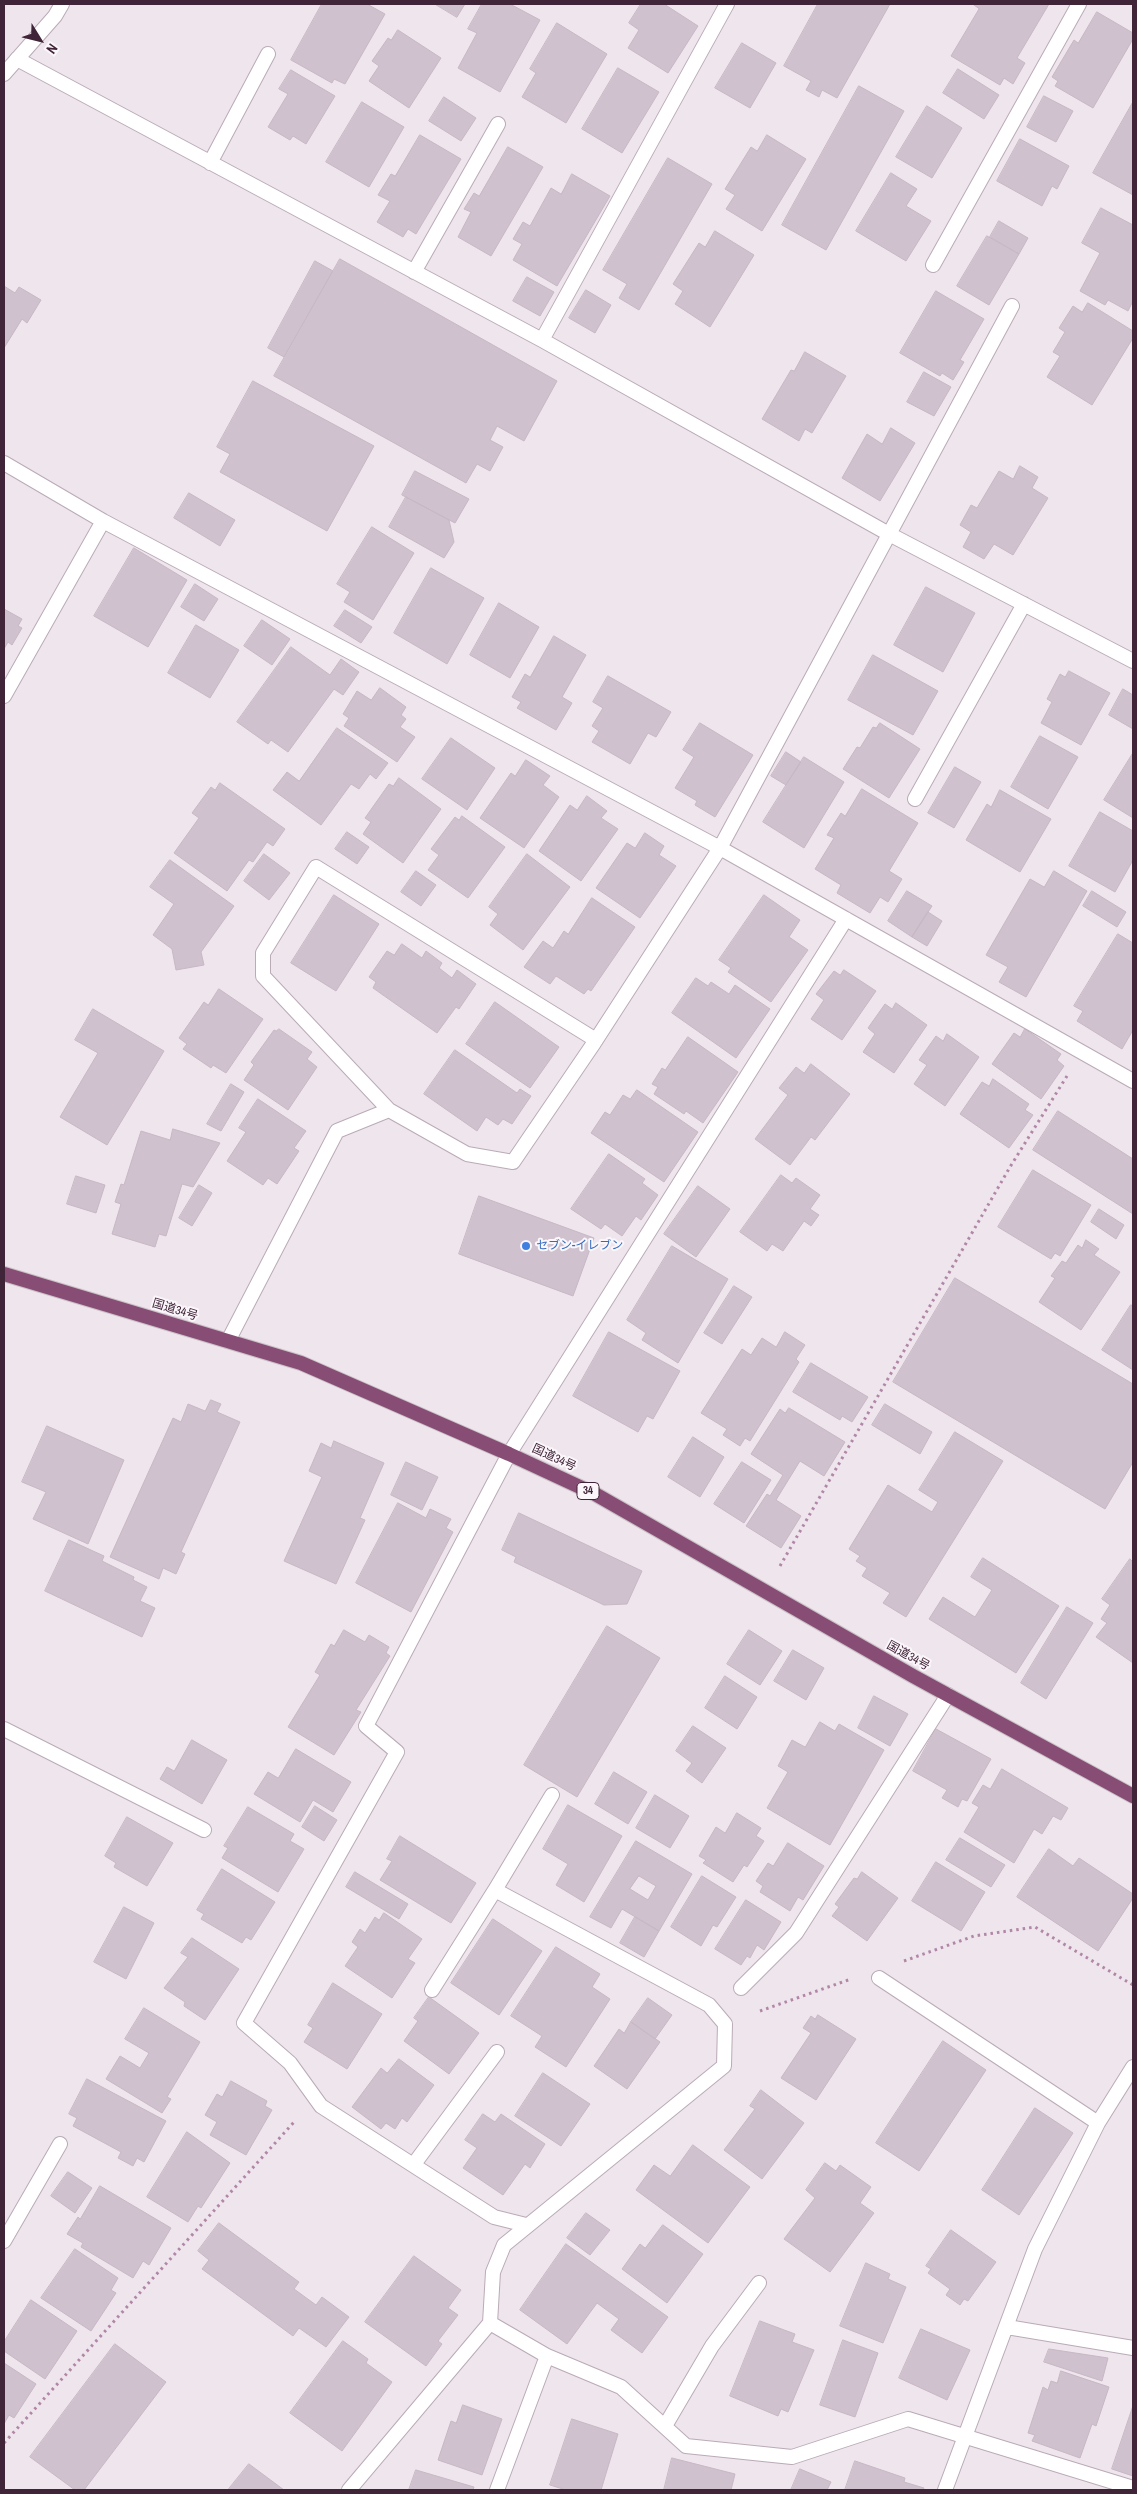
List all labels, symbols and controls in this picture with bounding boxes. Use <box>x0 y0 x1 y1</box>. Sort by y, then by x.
north arrow <box>15 15 65 65</box>
text: N <box>42 40 62 57</box>
place label: セブン-イレブン <box>536 1239 623 1253</box>
marker: セブン-イレブン <box>520 1240 532 1252</box>
street label: 国道34号 <box>150 1296 200 1324</box>
street label: 国道34号 <box>530 1442 578 1474</box>
road number: 34 <box>577 1482 599 1500</box>
street label: 国道34号 <box>884 1638 932 1674</box>

